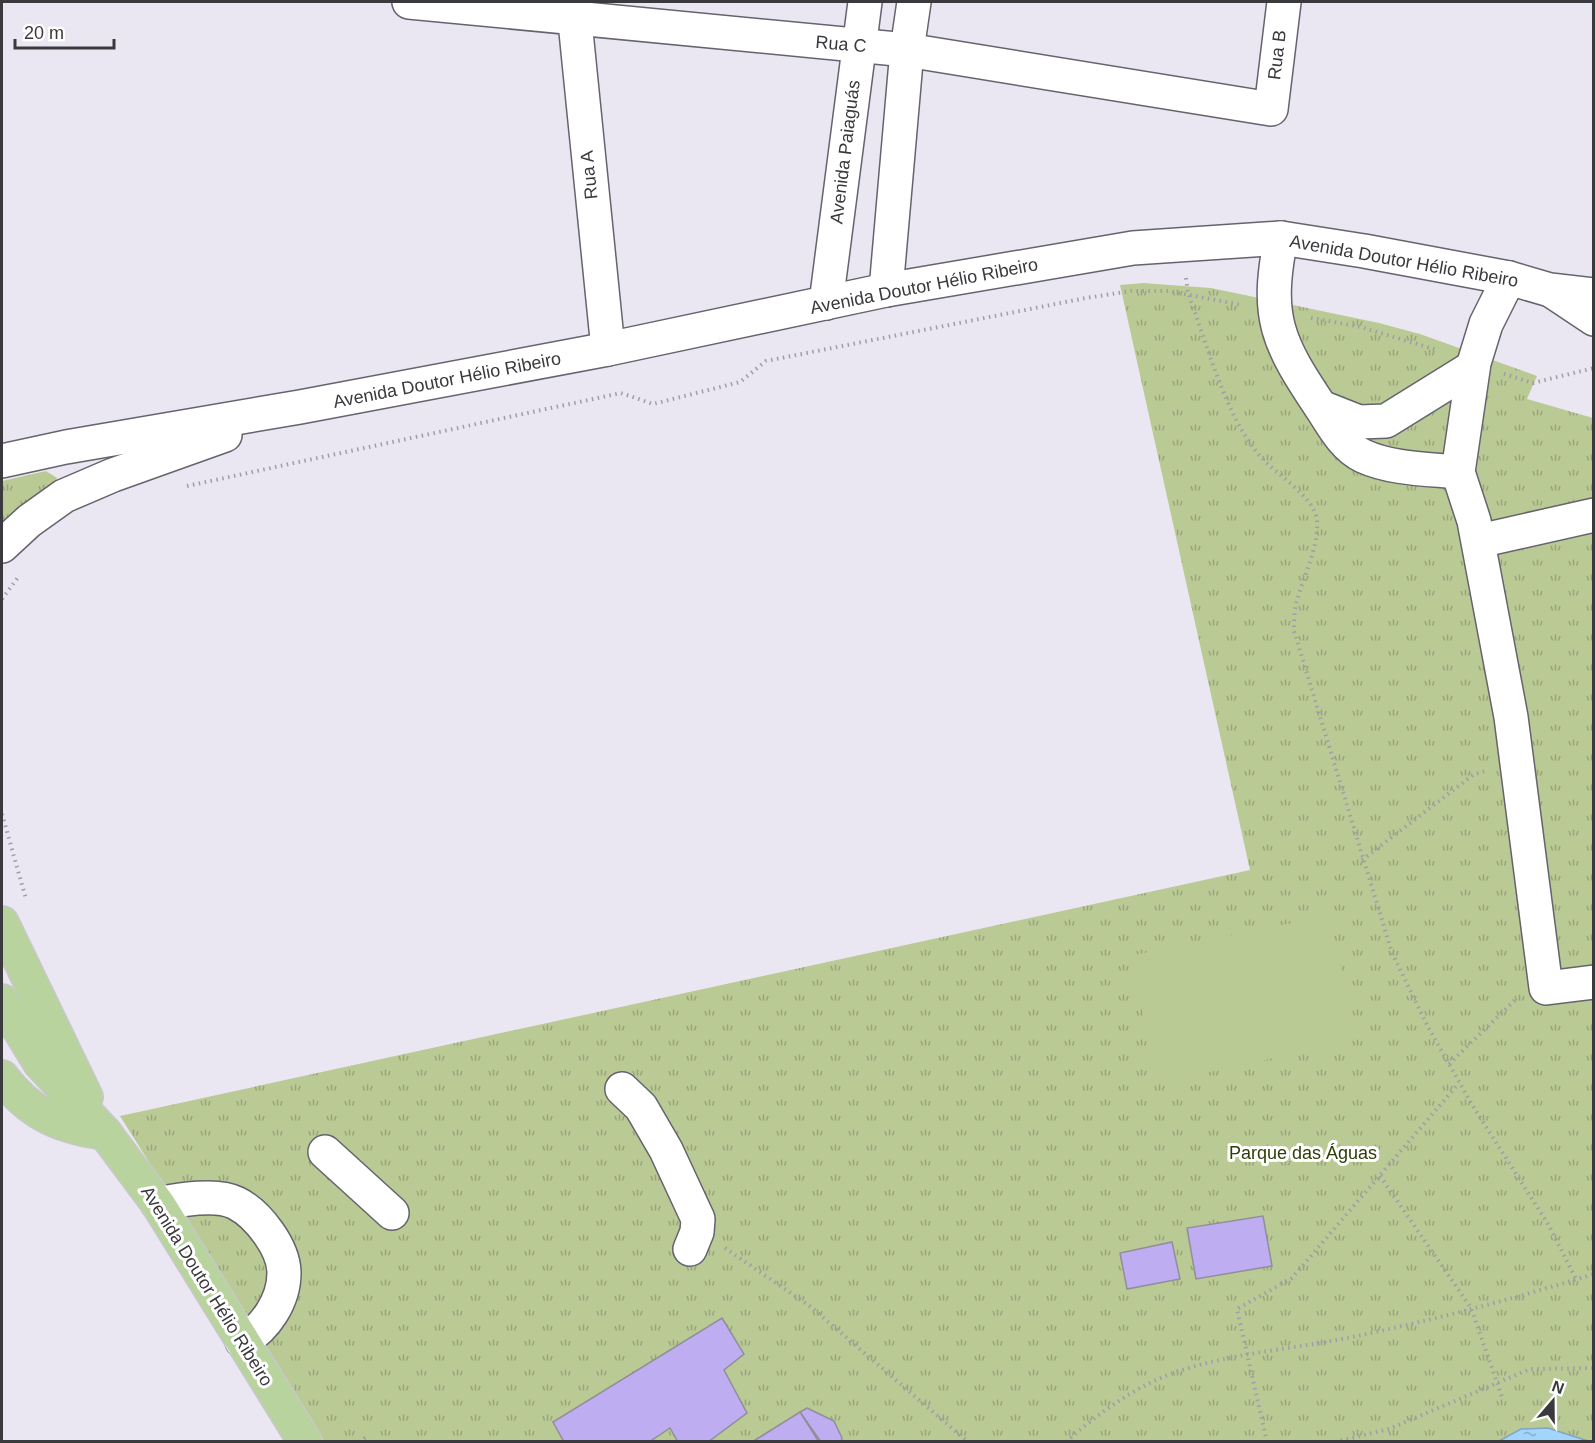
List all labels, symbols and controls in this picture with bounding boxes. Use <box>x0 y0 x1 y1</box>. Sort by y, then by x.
scale bar <box>15 12 114 50</box>
text: 20 m <box>24 23 64 43</box>
street label: Rua B <box>1264 29 1290 81</box>
street label: Rua C <box>815 32 867 56</box>
street label: Avenida Paiaguás <box>826 79 864 225</box>
street label: Rua A <box>576 150 602 200</box>
street label: Avenida Doutor Hélio Ribeiro <box>1288 231 1520 291</box>
street label: Avenida Doutor Hélio Ribeiro <box>808 254 1040 318</box>
street label: Avenida Doutor Hélio Ribeiro <box>331 348 563 412</box>
park label: Parque das Águas <box>1229 1143 1377 1163</box>
street label: Avenida Doutor Hélio Ribeiro <box>137 1182 277 1390</box>
north arrow <box>1523 1371 1583 1431</box>
text: N <box>1550 1377 1566 1397</box>

